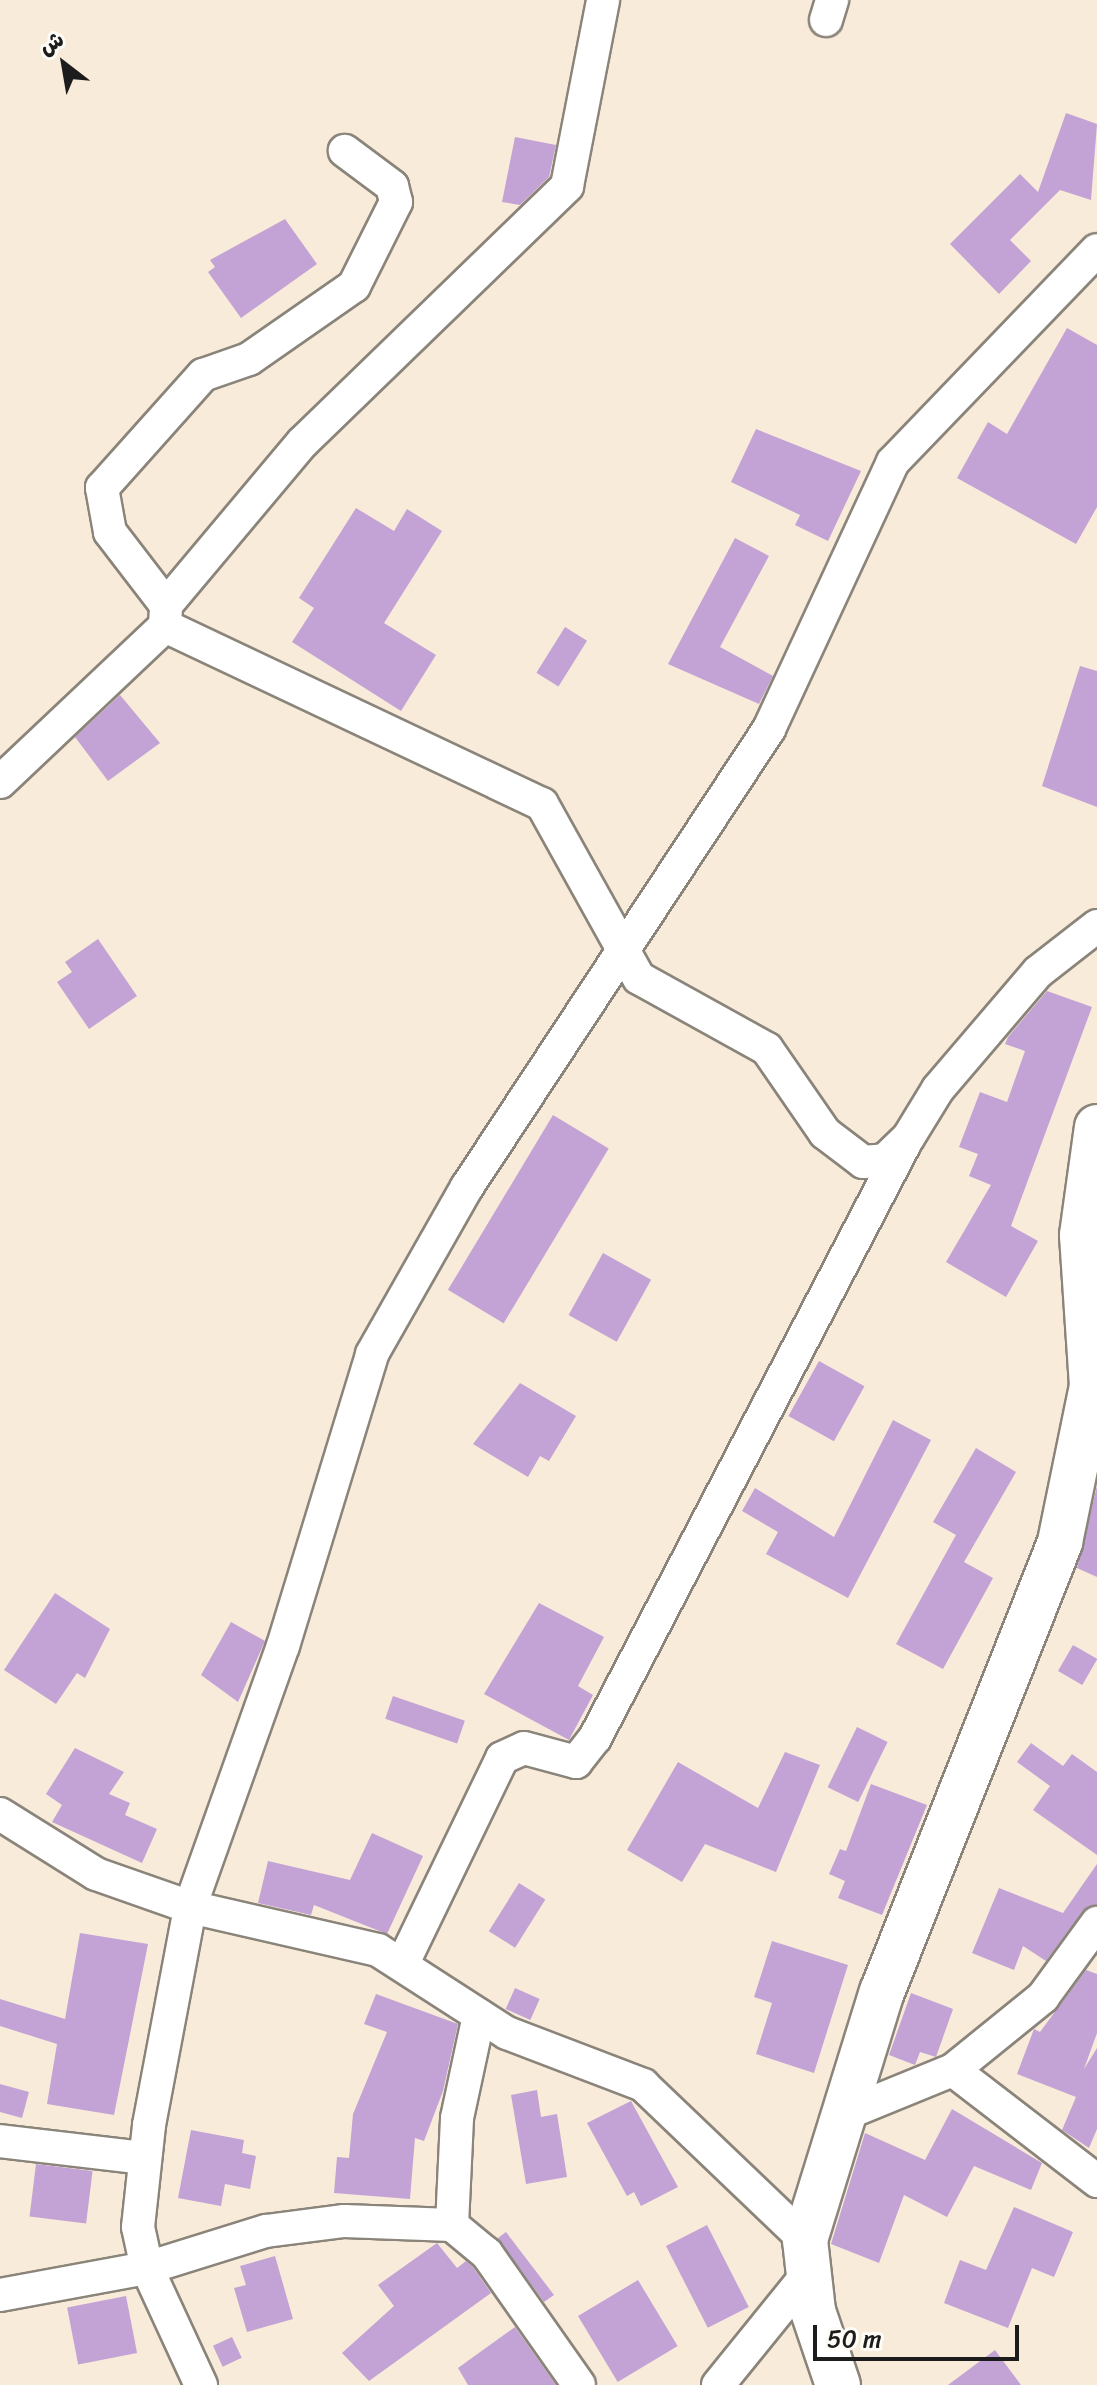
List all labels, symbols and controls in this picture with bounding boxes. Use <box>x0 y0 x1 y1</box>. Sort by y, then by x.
text: ش <box>31 20 72 66</box>
north arrow <box>24 24 104 104</box>
scale bar <box>817 2309 1023 2359</box>
text: 50 m <box>827 2318 882 2360</box>

